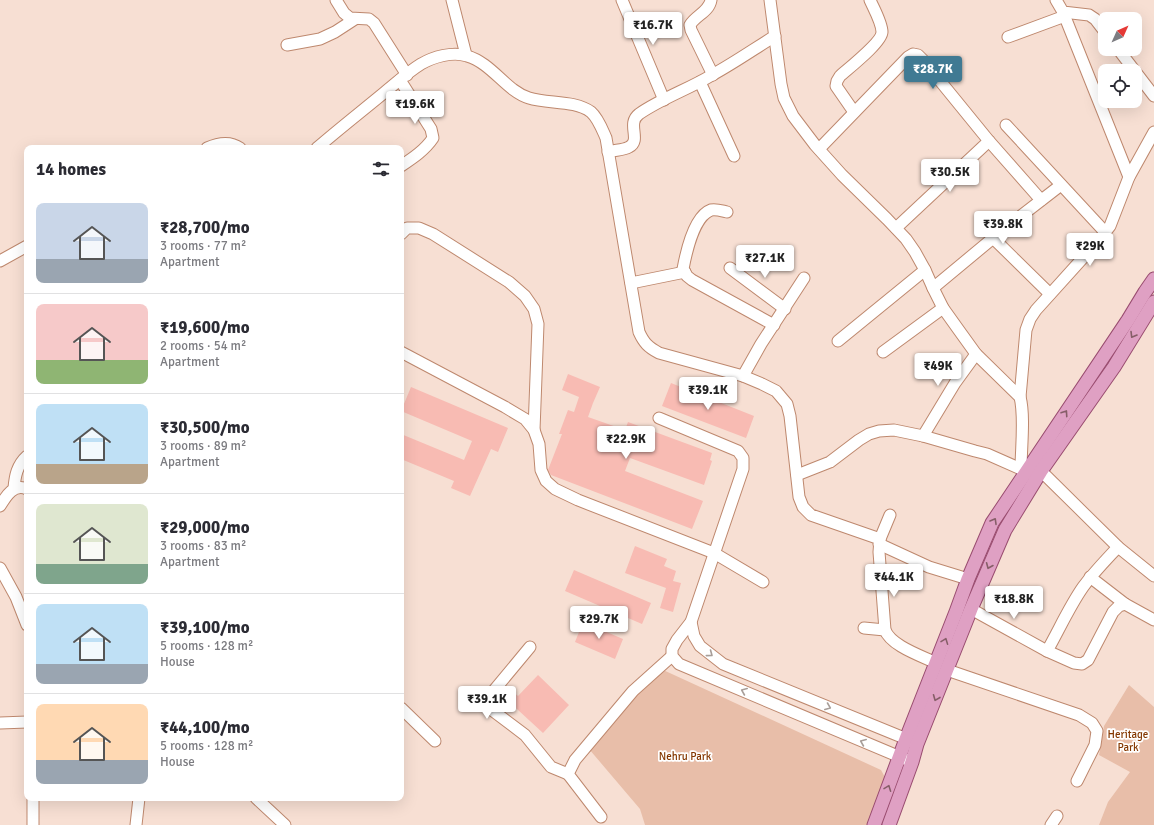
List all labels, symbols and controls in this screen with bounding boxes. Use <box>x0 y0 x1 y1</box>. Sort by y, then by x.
pin: ₹16.7K <box>620 12 686 46</box>
north arrow <box>1098 12 1142 56</box>
map controls <box>1098 12 1142 108</box>
text: ₹16.7K <box>633 17 673 33</box>
pin: ₹28.7K <box>900 56 966 90</box>
text: ₹28.7K <box>913 61 953 77</box>
button: locate <box>1098 64 1142 108</box>
pin: ₹19.6K <box>382 91 448 125</box>
text: ₹19.6K <box>395 96 435 112</box>
icon: filters <box>370 158 392 180</box>
text: 14 homes <box>36 159 106 180</box>
pin: ₹30.5K <box>917 159 983 193</box>
text: ₹30.5K <box>930 164 970 180</box>
pin: ₹39.8K <box>970 211 1036 245</box>
text: ₹39.8K <box>983 216 1023 232</box>
text: ₹28,700/mo <box>160 217 250 238</box>
icon: home <box>68 219 116 267</box>
pin: ₹29K <box>1066 233 1114 267</box>
text: 3 rooms · 77 m² <box>160 238 246 254</box>
text: ₹29K <box>1075 238 1105 254</box>
pin: ₹27.1K <box>732 245 798 279</box>
text: ₹27.1K <box>745 250 785 266</box>
text: Apartment <box>160 254 220 270</box>
text: ₹19,600/mo <box>160 317 250 338</box>
icon: home <box>68 320 116 368</box>
one-way arrow <box>1130 331 1138 338</box>
text: 2 rooms · 54 m² <box>160 338 246 354</box>
pin: ₹49K <box>914 353 962 387</box>
text: Apartment <box>160 354 220 370</box>
text: ₹49K <box>923 358 953 374</box>
pin: ₹39.1K <box>675 377 741 411</box>
text: ₹39.1K <box>688 382 728 398</box>
one-way arrow <box>1061 410 1068 417</box>
text: ₹30,500/mo <box>160 417 250 438</box>
icon: home <box>68 420 116 468</box>
pin: ₹22.9K <box>593 426 659 460</box>
text: ₹22.9K <box>606 431 646 447</box>
text: 3 rooms · 89 m² <box>160 438 246 454</box>
text: Apartment <box>160 454 220 470</box>
text: ₹29,000/mo <box>160 517 250 538</box>
one-way arrow <box>989 518 996 525</box>
icon: home <box>68 520 116 568</box>
text: 3 rooms · 83 m² <box>160 538 246 554</box>
text: Apartment <box>160 554 220 570</box>
one-way arrow <box>986 562 994 570</box>
pin: ₹44.1K <box>861 564 927 598</box>
text: ₹44.1K <box>874 569 914 585</box>
pin: ₹18.8K <box>981 586 1047 620</box>
text: ₹18.8K <box>994 591 1034 607</box>
pin: ₹29.7K <box>566 606 632 640</box>
text: ₹29.7K <box>579 611 619 627</box>
text: ₹39,100/mo <box>160 617 250 638</box>
icon: home <box>68 620 116 668</box>
text: 5 rooms · 128 m² <box>160 638 253 654</box>
one-way arrow <box>940 638 948 645</box>
one-way arrow <box>706 650 713 657</box>
text: House <box>160 654 195 670</box>
pin: ₹39.1K <box>454 686 520 720</box>
one-way arrow <box>740 688 748 696</box>
text: ₹39.1K <box>467 691 507 707</box>
one-way arrow <box>932 694 940 701</box>
one-way arrow <box>825 703 832 711</box>
text: ₹44,100/mo <box>160 717 250 738</box>
icon: home <box>68 720 116 768</box>
park label: Heritage Park <box>1108 728 1148 754</box>
text: 5 rooms · 128 m² <box>160 738 253 754</box>
one-way arrow <box>860 739 868 747</box>
park label: Nehru Park <box>659 750 712 763</box>
text: House <box>160 754 195 770</box>
one-way arrow <box>883 785 891 792</box>

